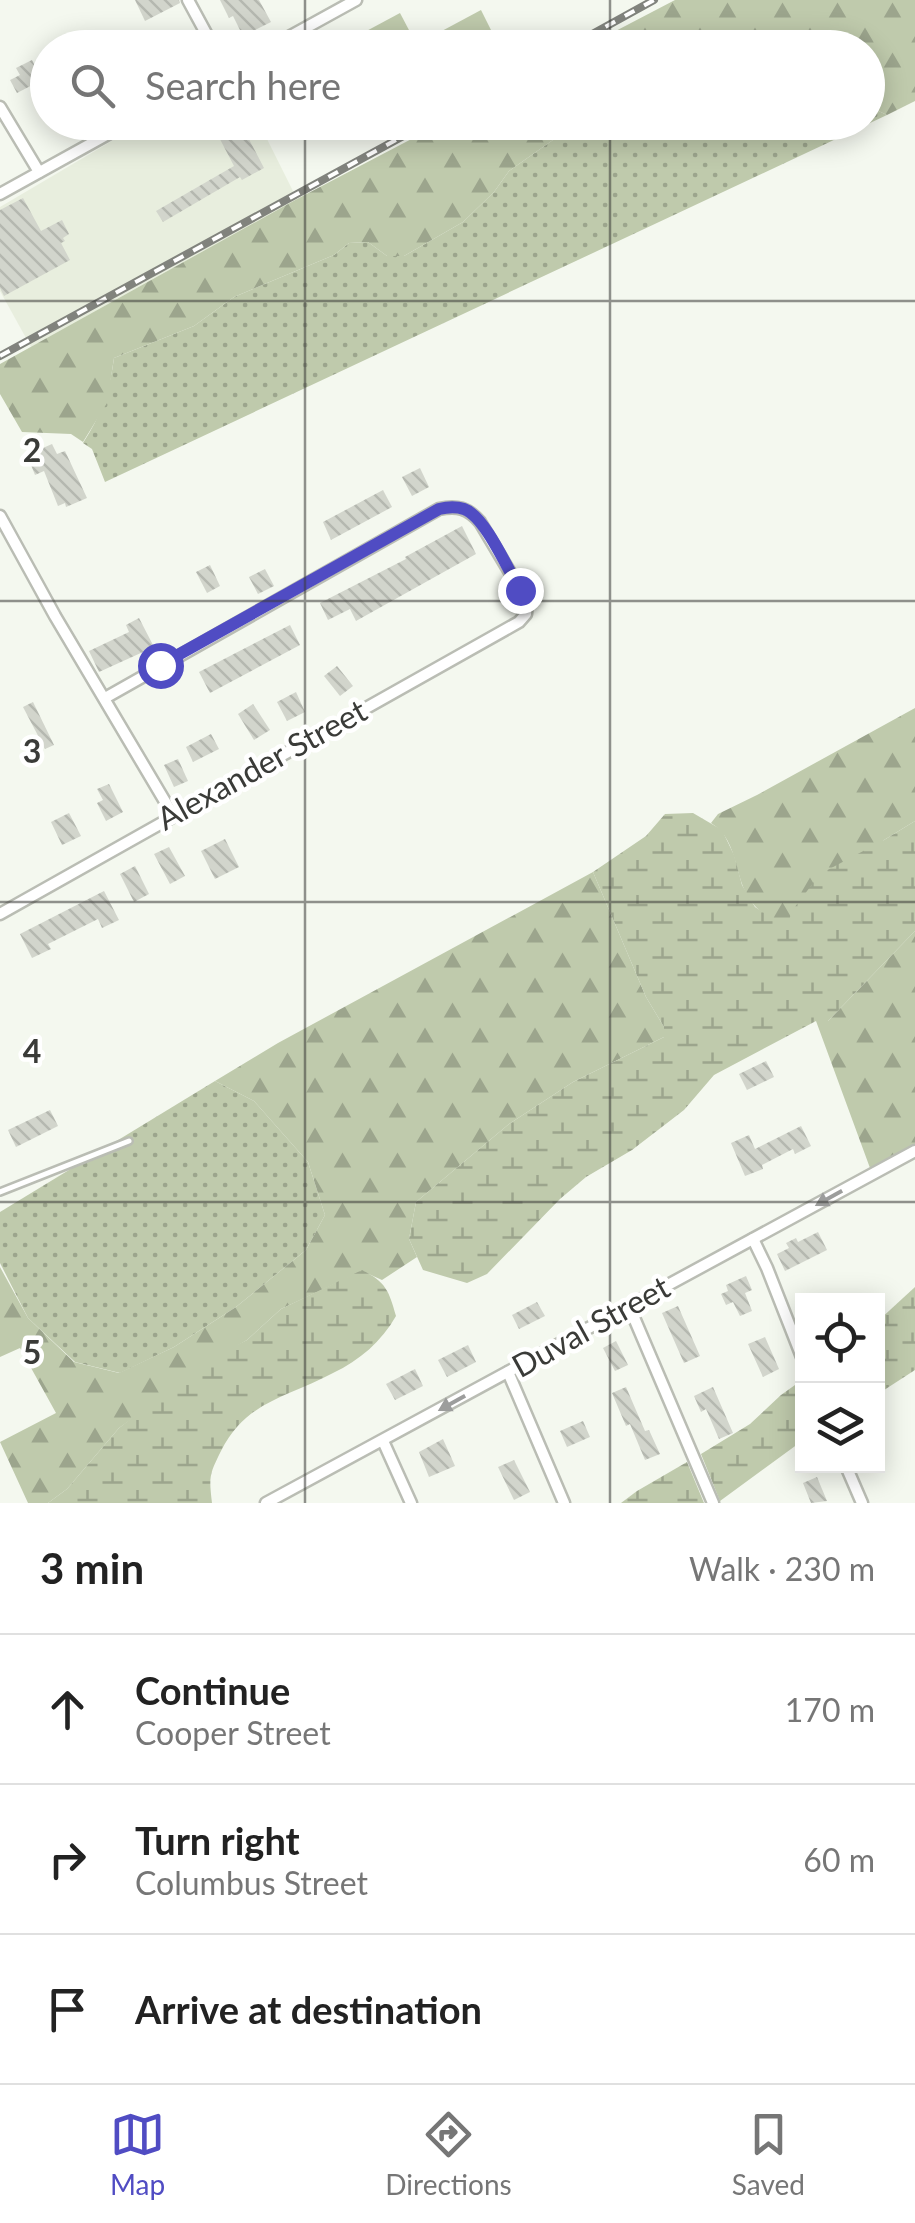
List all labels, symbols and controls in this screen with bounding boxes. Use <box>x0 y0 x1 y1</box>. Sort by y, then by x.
search box <box>30 30 885 140</box>
icon: search <box>65 58 120 113</box>
text: Search here <box>145 62 341 108</box>
text: 2 <box>23 430 41 469</box>
route end <box>498 568 544 614</box>
route start <box>138 643 184 689</box>
street label: Alexander Street <box>150 690 373 837</box>
text: 3 <box>23 731 41 770</box>
text: 4 <box>23 1031 41 1070</box>
one-way arrow <box>815 1189 844 1206</box>
street label: Duval Street <box>505 1266 676 1385</box>
map controls <box>795 1293 885 1473</box>
button: locate <box>795 1293 885 1383</box>
text: 5 <box>23 1332 41 1371</box>
button: layers <box>795 1383 885 1473</box>
one-way arrow <box>437 1395 466 1412</box>
text: 3 min <box>40 1543 144 1593</box>
text: Walk · 230 m <box>689 1549 875 1588</box>
text: Continue <box>135 1667 290 1713</box>
icon: ahead <box>40 1682 95 1737</box>
text: 170 m <box>785 1690 875 1729</box>
text: Cooper Street <box>135 1713 331 1752</box>
text: Turn right <box>135 1817 300 1863</box>
icon: right <box>40 1832 95 1887</box>
text: 60 m <box>803 1840 875 1879</box>
text: Columbus Street <box>135 1863 368 1902</box>
icon: arrive <box>40 1982 95 2037</box>
text: Arrive at destination <box>135 1986 482 2032</box>
tab: Map <box>110 2107 165 2201</box>
tab: Directions <box>385 2107 512 2201</box>
tab: Saved <box>732 2107 805 2201</box>

